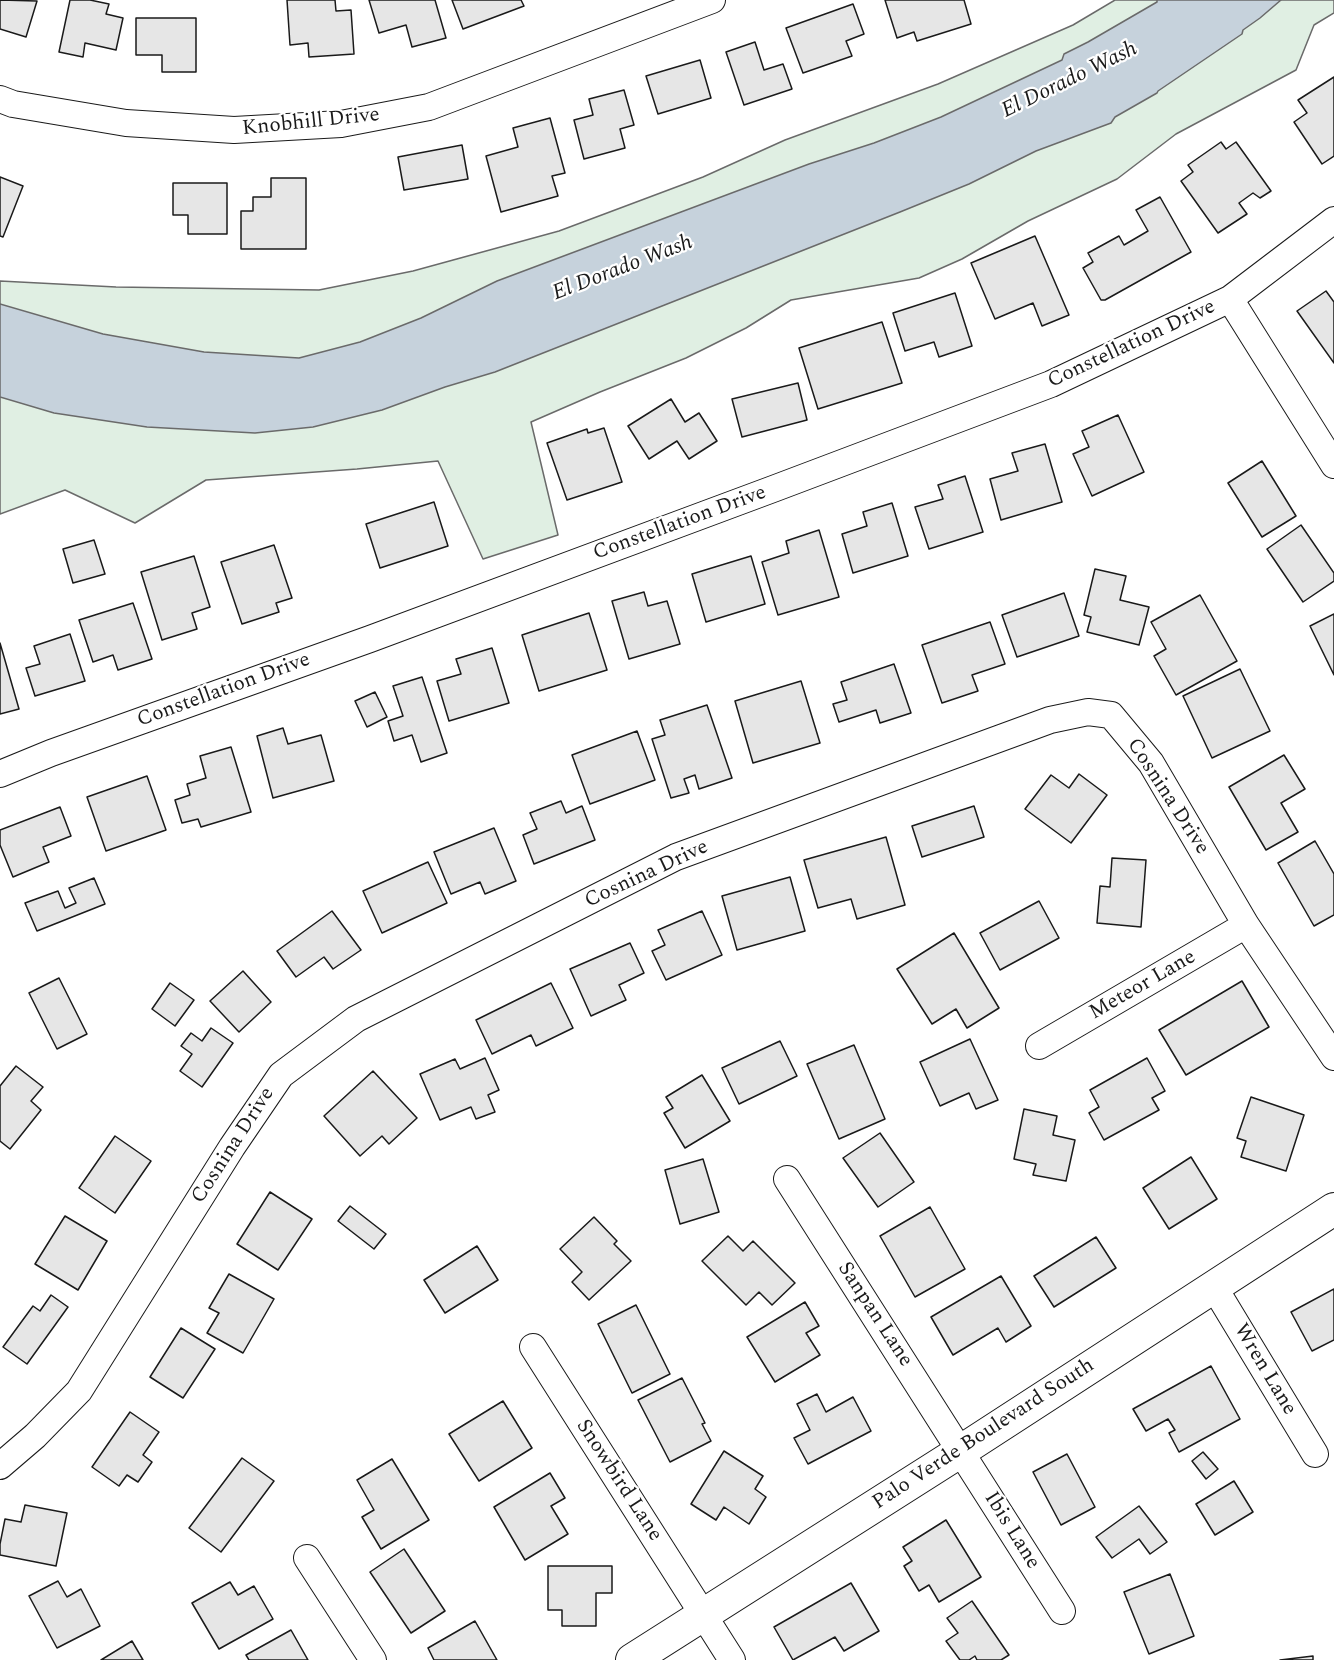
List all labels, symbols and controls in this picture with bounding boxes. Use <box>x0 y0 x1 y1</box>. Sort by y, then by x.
water label: El Dorado Wash <box>998 37 1142 125</box>
street label: Knobhill Drive <box>241 103 381 143</box>
water label: El Dorado Wash <box>549 230 697 308</box>
street label: Constellation Drive <box>1044 295 1220 395</box>
street label: Constellation Drive <box>590 481 770 567</box>
street label: Constellation Drive <box>134 648 314 734</box>
street label: Cosnina Drive <box>1120 734 1214 860</box>
street label: Cosnina Drive <box>581 835 713 915</box>
street label: Meteor Lane <box>1085 945 1201 1027</box>
street label: Cosnina Drive <box>187 1083 281 1209</box>
street label: Sanpan Lane <box>831 1258 917 1372</box>
street label: Wren Lane <box>1227 1320 1301 1420</box>
street label: Palo Verde Boulevard South <box>868 1354 1100 1516</box>
street label: Snowbird Lane <box>569 1415 667 1547</box>
street label: Ibis Lane <box>977 1488 1045 1574</box>

